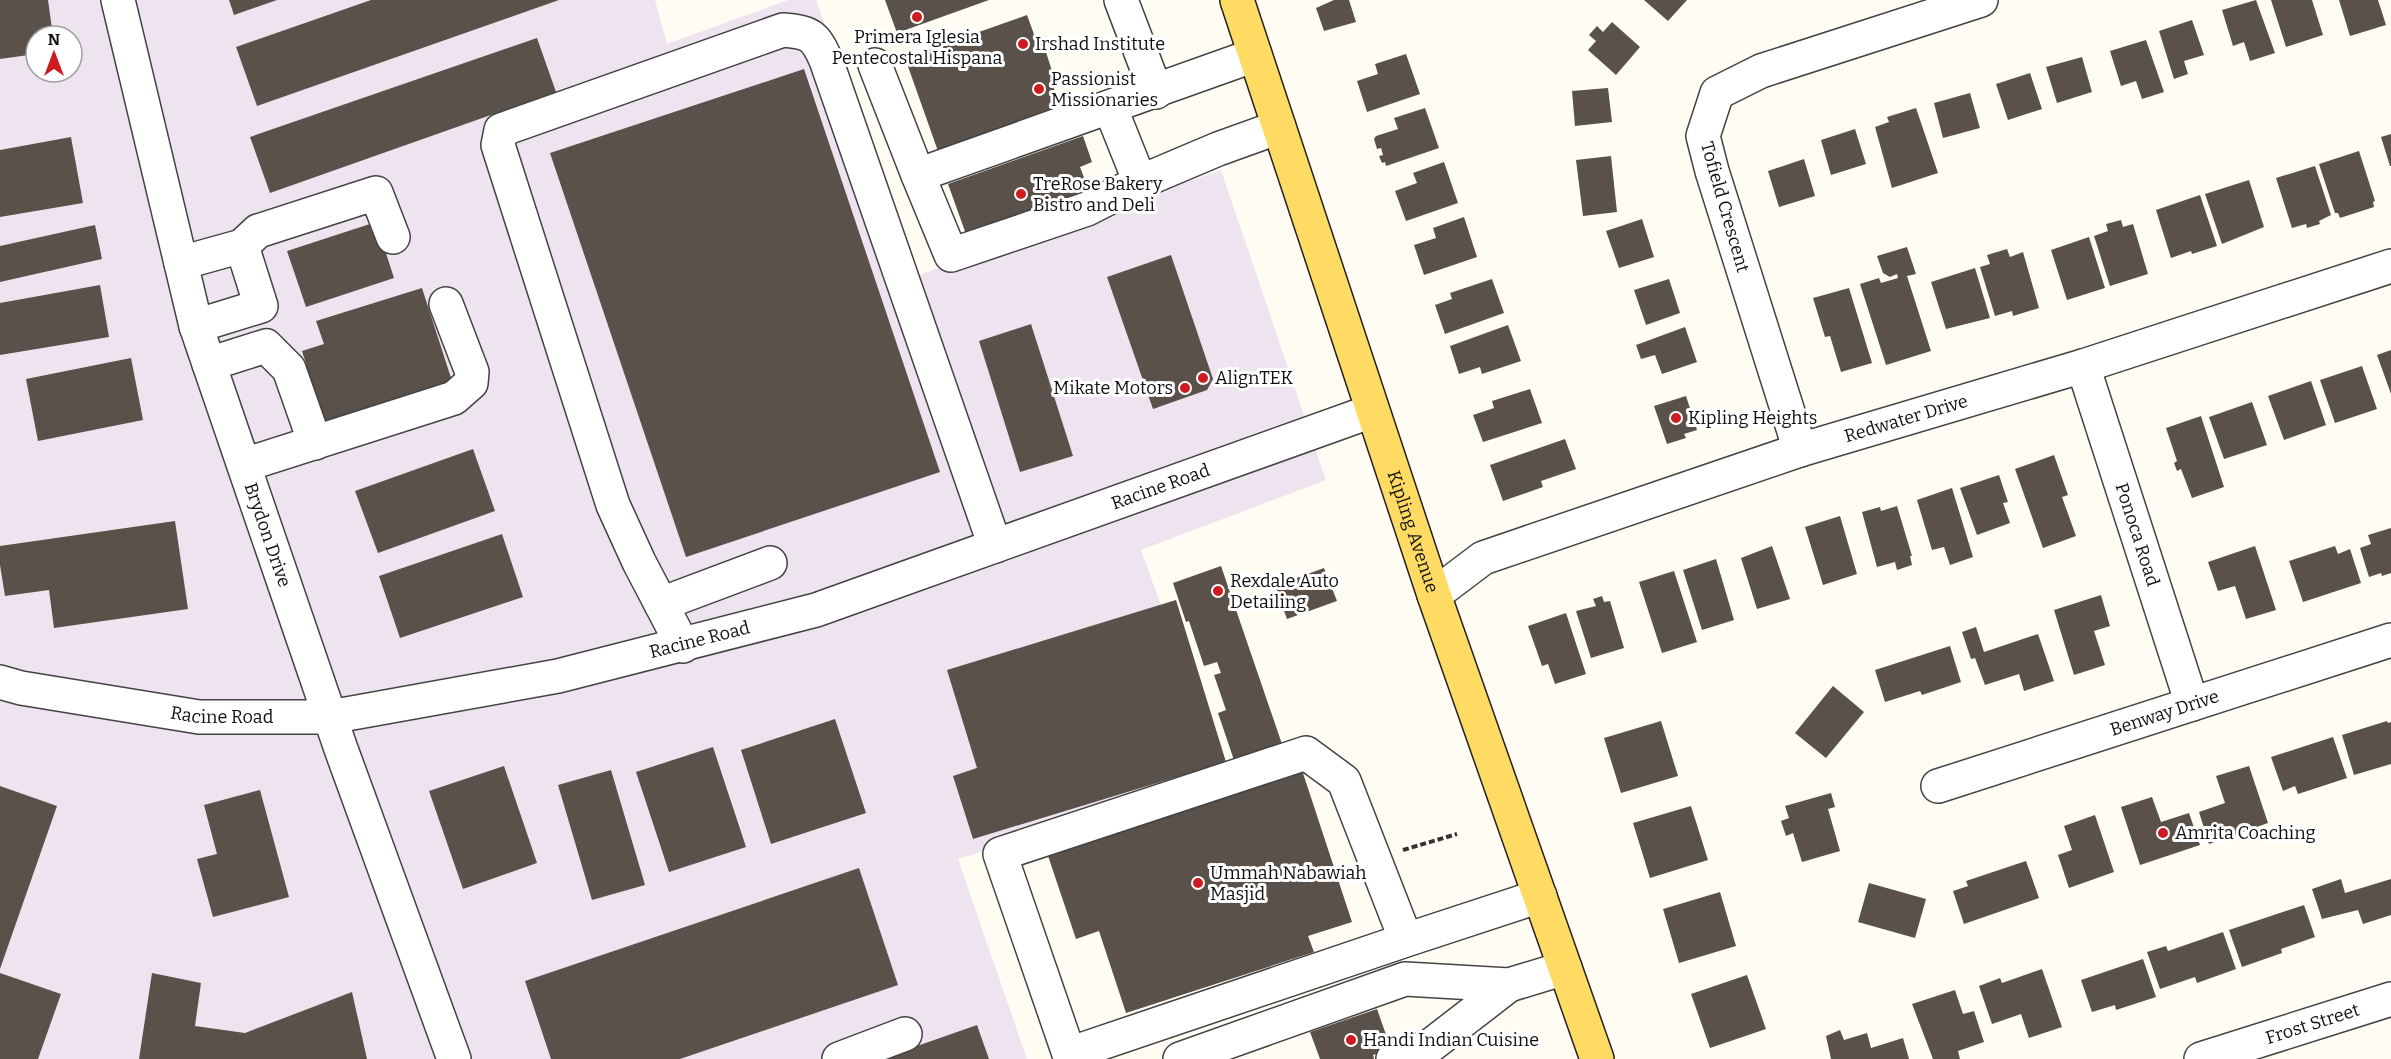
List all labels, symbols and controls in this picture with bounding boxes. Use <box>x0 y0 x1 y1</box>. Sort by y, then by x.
marker: Primera Iglesia Pentecostal Hispana <box>910 10 924 24</box>
north arrow <box>24 24 84 84</box>
place label: Primera Iglesia Pentecostal Hispana <box>832 26 1003 69</box>
text: N <box>48 30 60 49</box>
place label: Irshad Institute <box>1035 33 1165 55</box>
marker: Irshad Institute <box>1016 37 1030 51</box>
place label: Passionist Missionaries <box>1051 68 1158 111</box>
marker: Passionist Missionaries <box>1032 82 1046 96</box>
street label: Tofield Crescent <box>1696 139 1754 275</box>
place label: TreRose Bakery Bistro and Deli <box>1033 173 1163 216</box>
marker: TreRose Bakery Bistro and Deli <box>1014 187 1028 201</box>
place label: AlignTEK <box>1215 367 1294 389</box>
marker: AlignTEK <box>1196 371 1210 385</box>
place label: Mikate Motors <box>1053 377 1173 399</box>
marker: Mikate Motors <box>1178 381 1192 395</box>
street label: Redwater Drive <box>1842 390 1970 447</box>
place label: Kipling Heights <box>1688 407 1817 429</box>
marker: Kipling Heights <box>1669 411 1683 425</box>
street label: Racine Road <box>1108 459 1213 514</box>
street label: Kipling Avenue <box>1383 468 1444 596</box>
street label: Brydon Drive <box>240 480 296 590</box>
street label: Ponoca Road <box>2110 480 2164 589</box>
place label: Rexdale Auto Detailing <box>1230 570 1339 613</box>
marker: Rexdale Auto Detailing <box>1211 584 1225 598</box>
street label: Racine Road <box>647 616 753 663</box>
street label: Benway Drive <box>2107 685 2222 741</box>
street label: Racine Road <box>169 702 274 728</box>
place label: Amrita Coaching <box>2175 822 2316 844</box>
marker: Amrita Coaching <box>2156 826 2170 840</box>
place label: Ummah Nabawiah Masjid <box>1210 862 1367 905</box>
marker: Ummah Nabawiah Masjid <box>1191 876 1205 890</box>
street label: Frost Street <box>2263 998 2363 1049</box>
place label: Handi Indian Cuisine <box>1363 1029 1539 1051</box>
marker: Handi Indian Cuisine <box>1344 1033 1358 1047</box>

